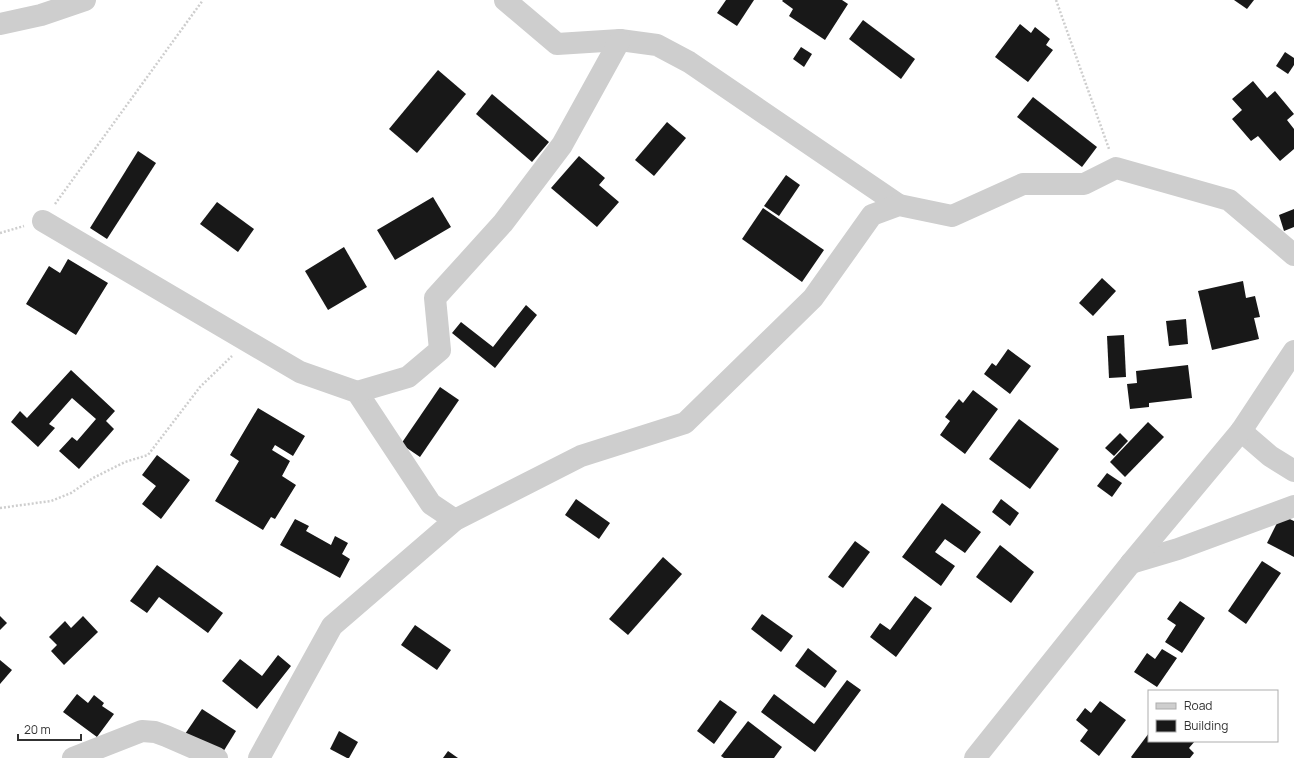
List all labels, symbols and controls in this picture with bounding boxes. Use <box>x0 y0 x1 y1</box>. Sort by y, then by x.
legend <box>1148 690 1278 742</box>
text: Road <box>1184 697 1212 714</box>
scale bar <box>18 716 81 742</box>
text: Building <box>1184 717 1228 734</box>
text: 20 m <box>24 721 51 738</box>

